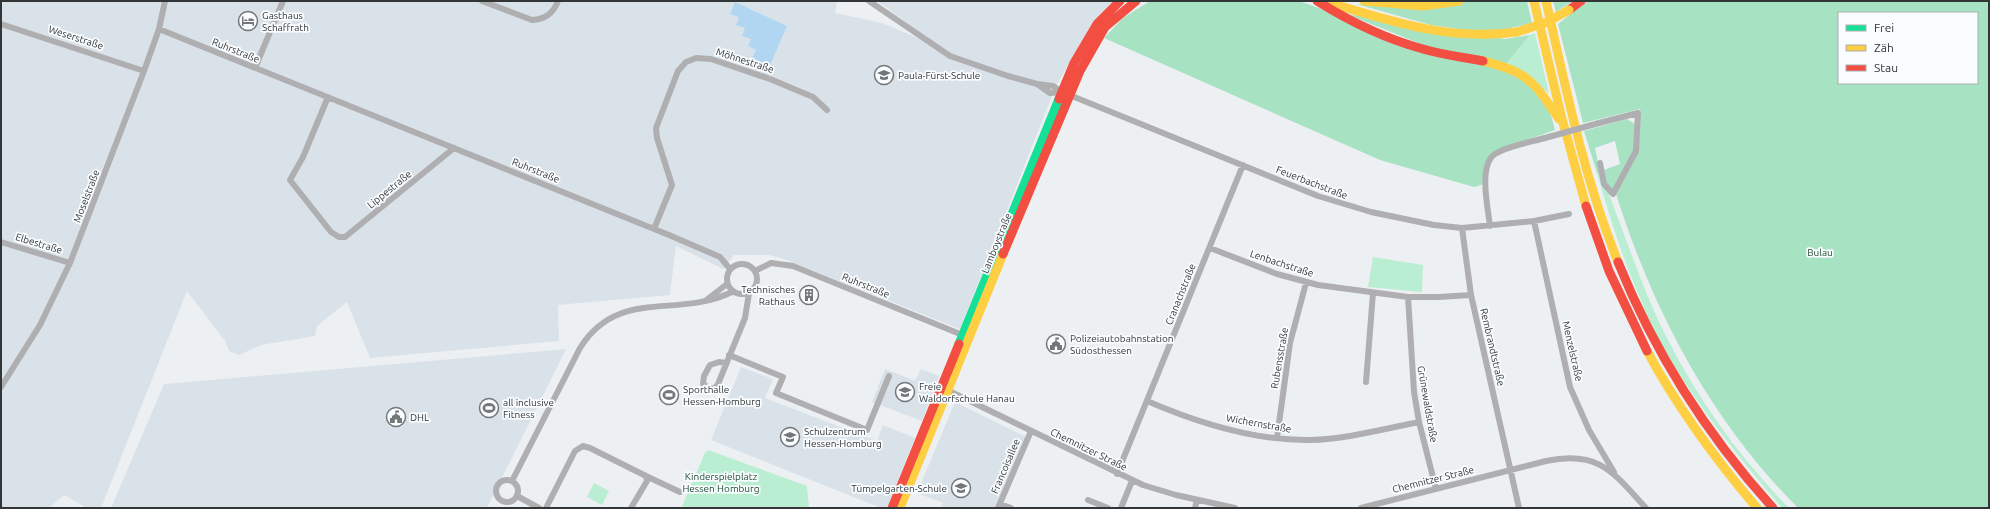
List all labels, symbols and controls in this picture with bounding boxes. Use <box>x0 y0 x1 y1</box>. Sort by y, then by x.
hotel icon: Gasthaus Schaffrath <box>237 10 259 32</box>
place label: Gasthaus Schaffrath <box>262 10 309 33</box>
legend <box>1838 12 1978 84</box>
text: Frei <box>1874 21 1894 34</box>
street label: Weserstraße <box>47 23 105 52</box>
street label: Ruhrstraße <box>210 36 261 65</box>
text: Zäh <box>1874 41 1894 54</box>
street label: Möhnestraße <box>715 46 775 75</box>
text: Stau <box>1874 61 1898 74</box>
school or university icon: Paula-Fürst-Schule <box>873 64 895 86</box>
place label: Paula-Fürst-Schule <box>898 70 980 81</box>
street label: Ruhrstraße <box>510 156 561 185</box>
street label: Feuerbachstraße <box>1274 164 1349 201</box>
street label: Moselstraße <box>71 168 102 224</box>
street label: Lippestraße <box>365 168 414 210</box>
street label: Lamboystraße <box>979 211 1014 275</box>
street label: Elbestraße <box>14 231 64 256</box>
park label: Bulau <box>1807 247 1833 258</box>
street label: Lenbachstraße <box>1249 248 1315 279</box>
street label: Cranachstraße <box>1163 262 1198 326</box>
street label: Ruhrstraße <box>840 271 891 300</box>
place label: Technisches Rathaus <box>741 284 795 307</box>
building icon: Technisches Rathaus <box>798 284 820 306</box>
street label: Rembrandtstraße <box>1478 307 1507 387</box>
street label: Menzelstraße <box>1560 320 1585 382</box>
street label: Rubensstraße <box>1269 327 1290 390</box>
public building icon: Polizeiautobahnstation Südosthessen <box>1045 333 1067 355</box>
place label: Polizeiautobahnstation Südosthessen <box>1070 333 1174 356</box>
street label: Grünewaldstraße <box>1415 365 1440 443</box>
school or university icon: Freie Waldorfschule Hanau <box>894 381 916 403</box>
place label: Freie Waldorfschule Hanau <box>919 381 1015 404</box>
sports icon: Sporthalle Hessen-Homburg <box>658 384 680 406</box>
place label: Sporthalle Hessen-Homburg <box>683 384 761 407</box>
sports icon: all inclusive Fitness <box>478 397 500 419</box>
place label: all inclusive Fitness <box>503 397 554 420</box>
public building icon: DHL <box>385 406 407 428</box>
place label: DHL <box>410 412 429 423</box>
street label: Wichernstraße <box>1225 412 1292 435</box>
school or university icon: Schulzentrum Hessen-Homburg <box>779 426 801 448</box>
place label: Schulzentrum Hessen-Homburg <box>804 426 882 449</box>
street label: Chemnitzer Straße <box>1049 426 1129 473</box>
street label: Francoisallee <box>989 437 1022 495</box>
street label: Chemnitzer Straße <box>1391 464 1475 495</box>
park label: Kinderspielplatz Hessen Homburg <box>682 471 760 494</box>
school or university icon: Tümpelgarten-Schule <box>950 477 972 499</box>
place label: Tümpelgarten-Schule <box>851 483 947 494</box>

